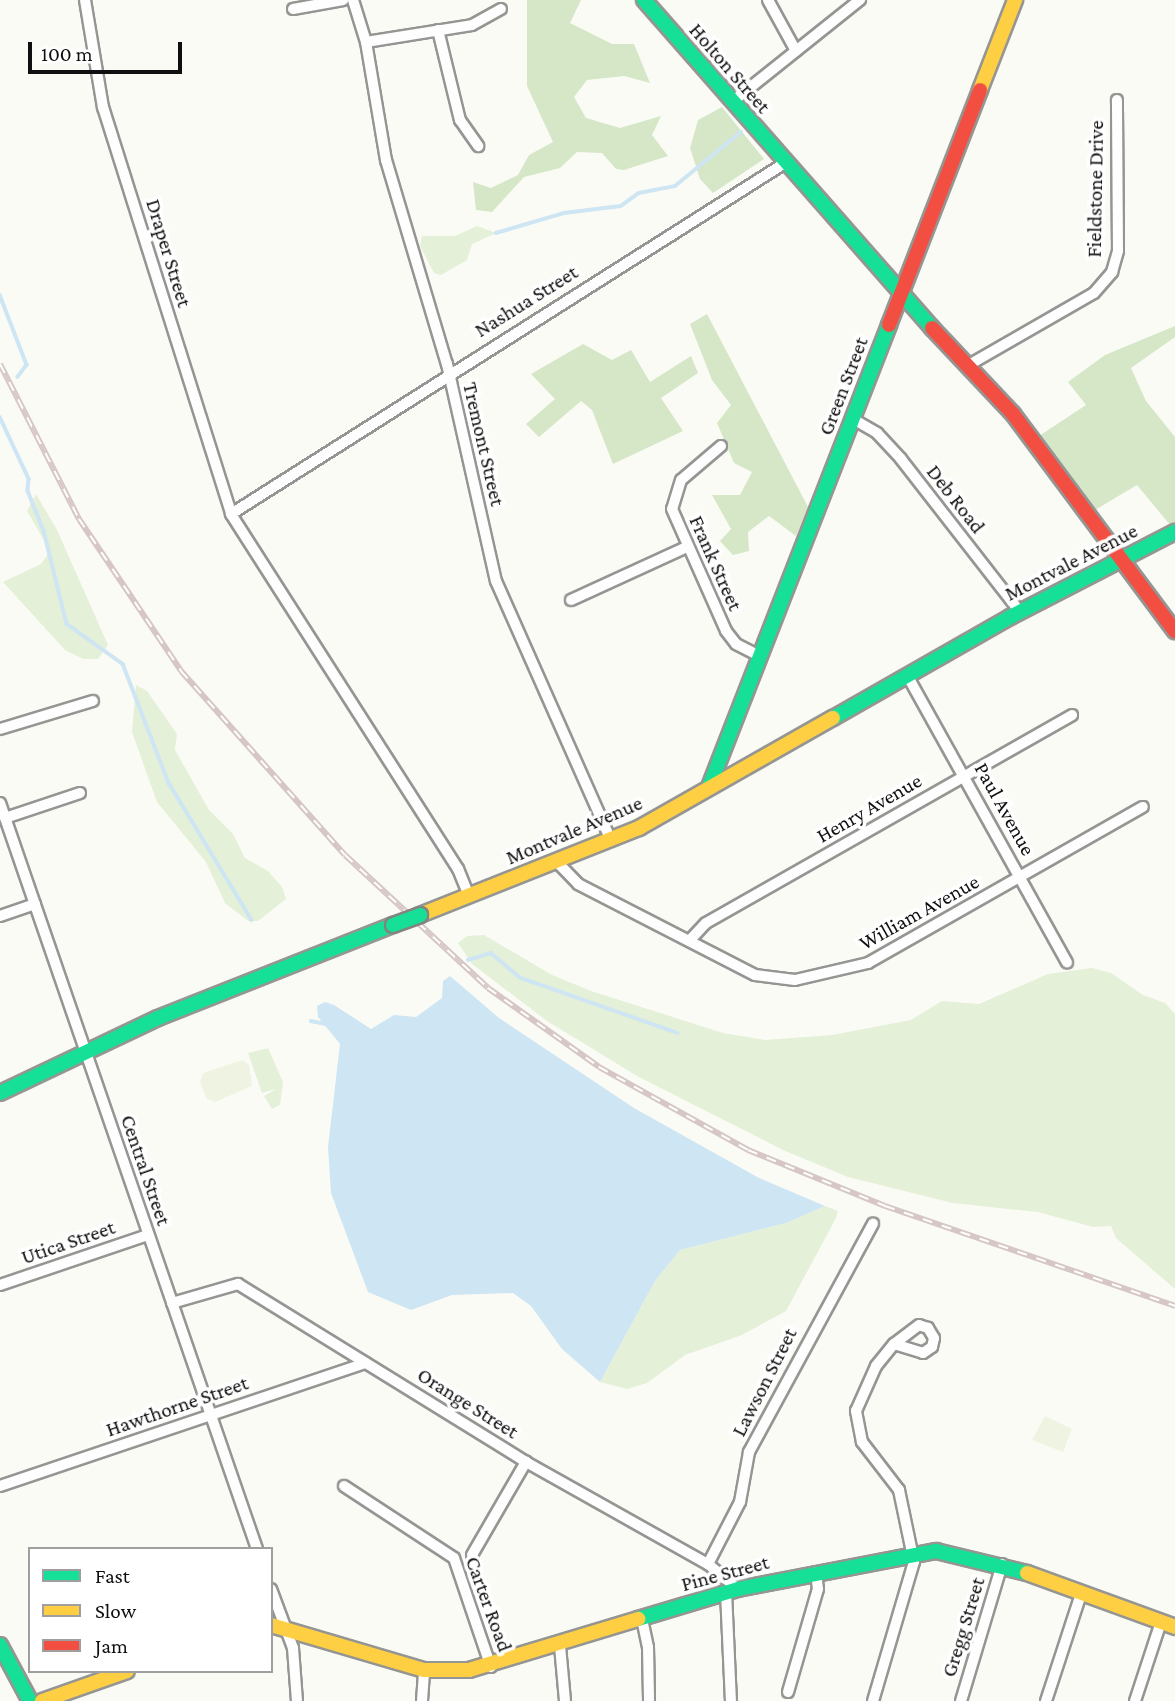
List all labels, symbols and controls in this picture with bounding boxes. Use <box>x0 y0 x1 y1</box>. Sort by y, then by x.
street label: Holton Street <box>684 18 776 118</box>
scale bar <box>32 28 186 72</box>
text: 100 m <box>41 42 93 66</box>
street label: Fieldstone Drive <box>1081 120 1109 258</box>
street label: Draper Street <box>141 196 197 310</box>
street label: Nashua Street <box>470 259 582 343</box>
street label: Green Street <box>813 333 873 439</box>
street label: Tremont Street <box>458 380 510 508</box>
street label: Deb Road <box>921 460 991 538</box>
street label: Frank Street <box>684 512 748 614</box>
street label: Montvale Avenue <box>1000 518 1142 606</box>
street label: Paul Avenue <box>969 758 1041 860</box>
street label: Henry Avenue <box>812 768 926 848</box>
street label: Montvale Avenue <box>502 790 646 870</box>
street label: William Avenue <box>855 869 983 955</box>
street label: Central Street <box>115 1111 177 1229</box>
street label: Utica Street <box>18 1214 118 1270</box>
street label: Lawson Street <box>726 1323 802 1441</box>
street label: Orange Street <box>413 1362 523 1444</box>
street label: Hawthorne Street <box>103 1370 251 1442</box>
legend <box>28 1547 273 1673</box>
street label: Pine Street <box>678 1549 772 1597</box>
street label: Carter Road <box>460 1553 518 1655</box>
text: Fast <box>95 1564 130 1588</box>
street label: Gregg Street <box>936 1574 990 1680</box>
text: Slow <box>95 1599 136 1623</box>
text: Jam <box>95 1634 128 1658</box>

